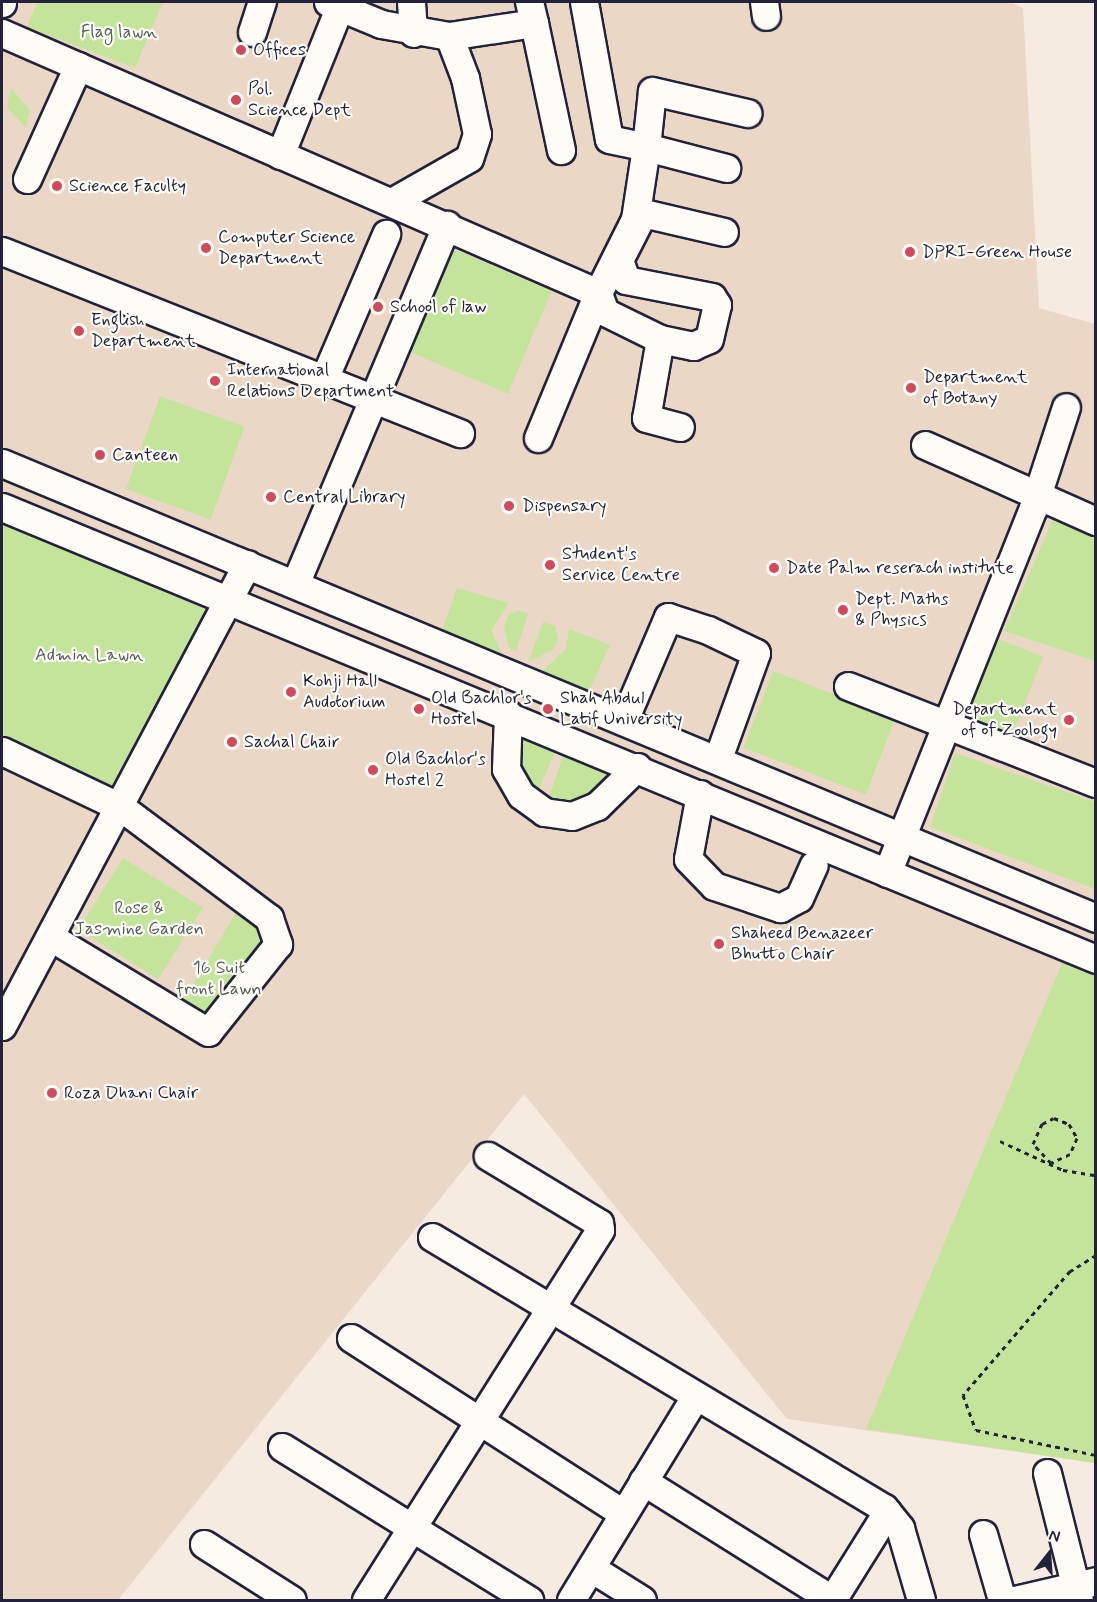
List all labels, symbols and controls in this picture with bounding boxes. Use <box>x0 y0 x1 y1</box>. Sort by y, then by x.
park label: Flag lawn <box>81 21 157 43</box>
place label: Offices <box>253 39 306 61</box>
marker: Offices <box>234 43 248 57</box>
place label: Pol. Science Dept <box>248 79 349 122</box>
marker: Pol. Science Dept <box>229 93 243 107</box>
place label: Science Faculty <box>69 175 190 197</box>
marker: Science Faculty <box>50 179 64 193</box>
place label: Computer Science Department <box>218 227 360 270</box>
marker: Computer Science Department <box>199 241 213 255</box>
place label: DPRI-Green House <box>922 241 1071 263</box>
marker: DPRI-Green House <box>903 245 917 259</box>
place label: School of law <box>390 296 487 318</box>
marker: School of law <box>371 300 385 314</box>
place label: English Department <box>91 310 196 352</box>
marker: English Department <box>72 324 86 338</box>
place label: International Relations Department <box>227 360 405 403</box>
place label: Department of Botany <box>923 367 1028 410</box>
marker: International Relations Department <box>208 374 222 388</box>
marker: Department of Botany <box>904 381 918 395</box>
place label: Canteen <box>112 444 178 466</box>
marker: Canteen <box>93 448 107 462</box>
place label: Central Library <box>283 486 407 508</box>
marker: Central Library <box>264 490 278 504</box>
place label: Dispensary <box>522 495 607 517</box>
marker: Dispensary <box>500 497 518 515</box>
place label: Student's Service Centre <box>562 544 676 586</box>
place label: Date Palm reserach institute <box>786 557 1014 579</box>
marker: Student's Service Centre <box>543 558 557 572</box>
marker: Date Palm reserach institute <box>767 561 781 575</box>
place label: Dept. Maths & Physics <box>855 589 948 632</box>
marker: Dept. Maths & Physics <box>836 603 850 617</box>
park label: Admin Lawn <box>36 644 142 666</box>
place label: Kohji Hall Audotorium <box>303 671 386 714</box>
marker: Kohji Hall Audotorium <box>284 685 298 699</box>
place label: Old Bachlor's Hostel <box>431 688 531 730</box>
place label: Shah Abdul Latif University <box>560 688 682 730</box>
place label: Department of of Zoology <box>952 699 1057 742</box>
marker: Old Bachlor's Hostel <box>412 702 426 716</box>
marker: Shah Abdul Latif University <box>541 702 555 716</box>
marker: Department of of Zoology <box>1062 713 1076 727</box>
place label: Sachal Chair <box>244 731 344 753</box>
marker: Sachal Chair <box>225 735 239 749</box>
place label: Old Bachlor's Hostel 2 <box>385 749 485 792</box>
marker: Old Bachlor's Hostel 2 <box>366 763 380 777</box>
park label: Rose & Jasmine Garden <box>75 898 203 940</box>
place label: Shaheed Benazeer Bhutto Chair <box>731 923 870 966</box>
marker: Shaheed Benazeer Bhutto Chair <box>712 937 726 951</box>
park label: 16 Suit front Lawn <box>175 958 263 1000</box>
place label: Roza Dhani Chair <box>64 1082 204 1104</box>
marker: Roza Dhani Chair <box>45 1086 59 1100</box>
north arrow <box>1019 1524 1079 1584</box>
text: N <box>1046 1525 1063 1548</box>

